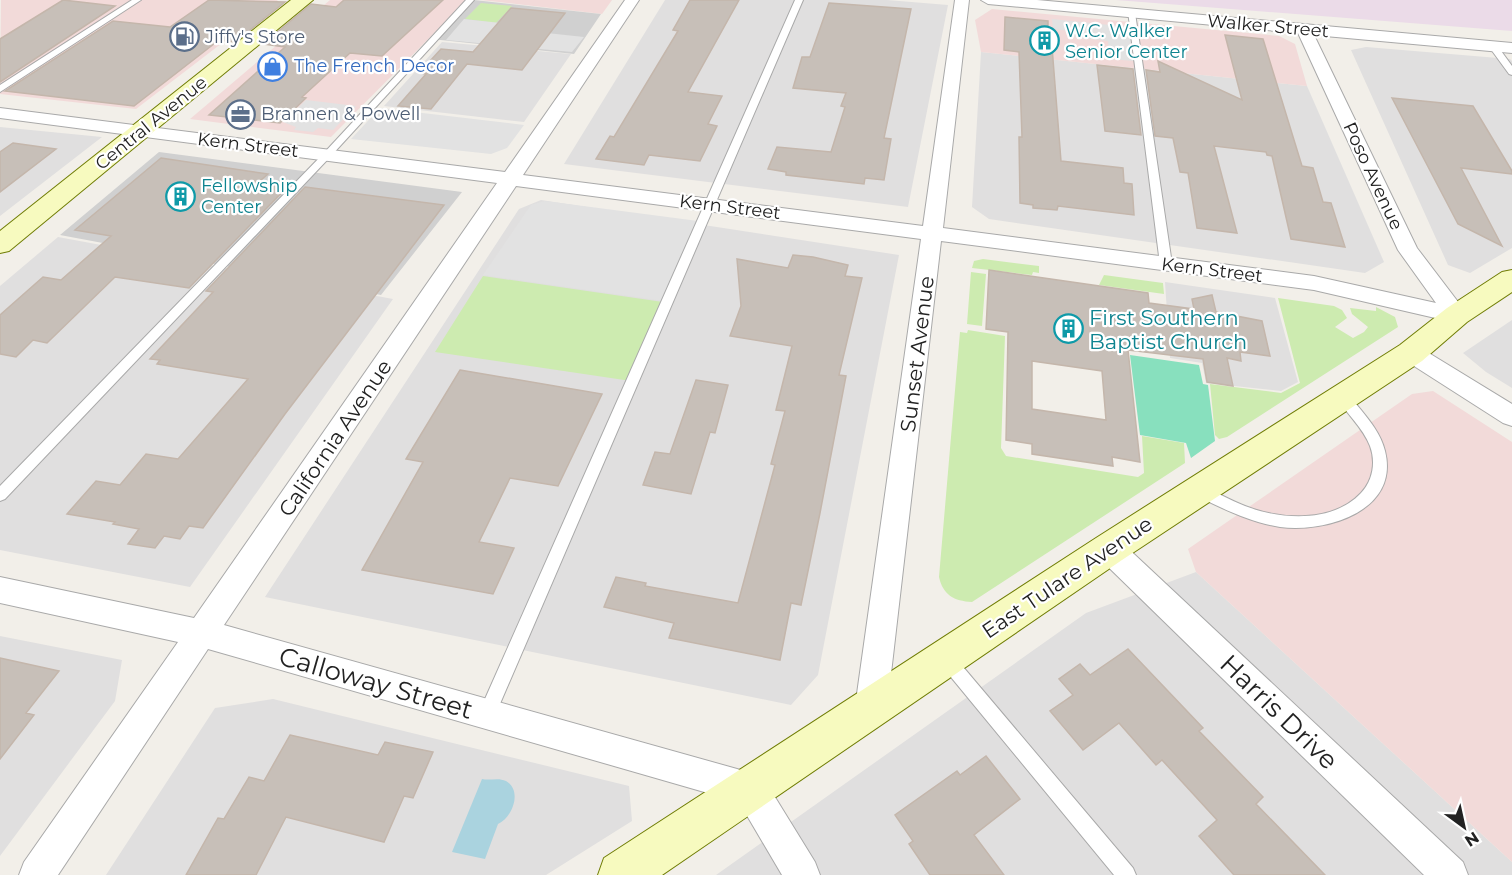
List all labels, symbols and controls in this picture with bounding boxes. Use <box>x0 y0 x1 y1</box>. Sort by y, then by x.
street label: Walker Street <box>1206 10 1330 42</box>
place label: W.C. Walker Senior Center <box>1065 20 1188 63</box>
fuel station icon: Jiffy's Store <box>168 21 200 53</box>
building icon: W.C. Walker Senior Center <box>1028 25 1060 57</box>
place label: Jiffy's Store <box>204 26 305 48</box>
shop icon: The French Decor <box>257 50 289 82</box>
place label: The French Decor <box>294 55 454 77</box>
street label: Central Avenue <box>91 71 211 175</box>
office icon: Brannen & Powell <box>224 98 256 130</box>
place label: Brannen & Powell <box>261 103 420 125</box>
street label: Poso Avenue <box>1338 118 1408 234</box>
street label: Kern Street <box>196 128 300 162</box>
place label: Fellowship Center <box>201 175 297 218</box>
building icon: Fellowship Center <box>164 180 196 212</box>
street label: Kern Street <box>678 190 782 224</box>
street label: Kern Street <box>1160 253 1264 287</box>
street label: Sunset Avenue <box>895 274 939 434</box>
place label: First Southern Baptist Church <box>1089 305 1247 354</box>
building icon: First Southern Baptist Church <box>1052 313 1084 345</box>
street label: California Avenue <box>273 355 397 521</box>
street label: East Tulare Avenue <box>977 511 1157 643</box>
street label: Calloway Street <box>275 640 477 726</box>
street label: Harris Drive <box>1213 648 1345 776</box>
north arrow <box>1434 797 1494 857</box>
text: N <box>1461 828 1482 851</box>

